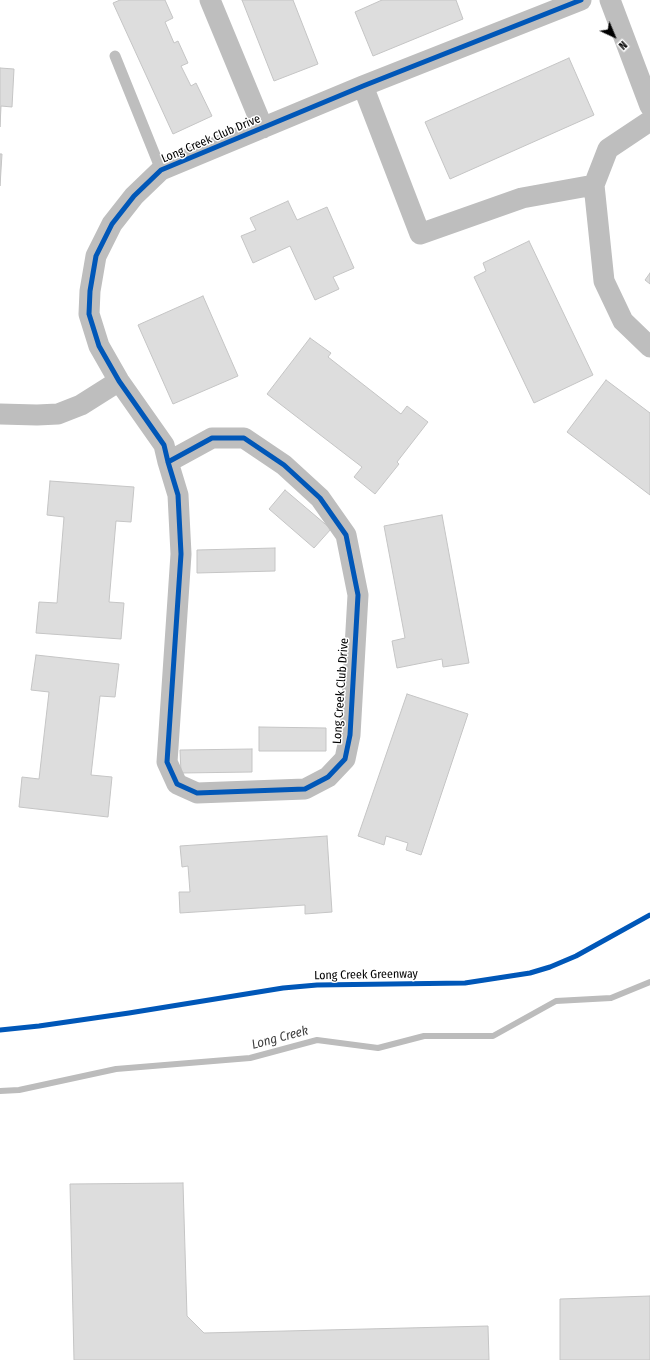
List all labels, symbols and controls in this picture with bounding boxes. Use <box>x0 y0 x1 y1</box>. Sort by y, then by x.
north arrow <box>594 16 634 56</box>
text: N <box>616 38 630 52</box>
street label: Long Creek Club Drive <box>159 112 263 166</box>
street label: Long Creek Club Drive <box>330 638 352 744</box>
street label: Long Creek Greenway <box>314 967 418 983</box>
water label: Long Creek <box>250 1023 310 1053</box>

